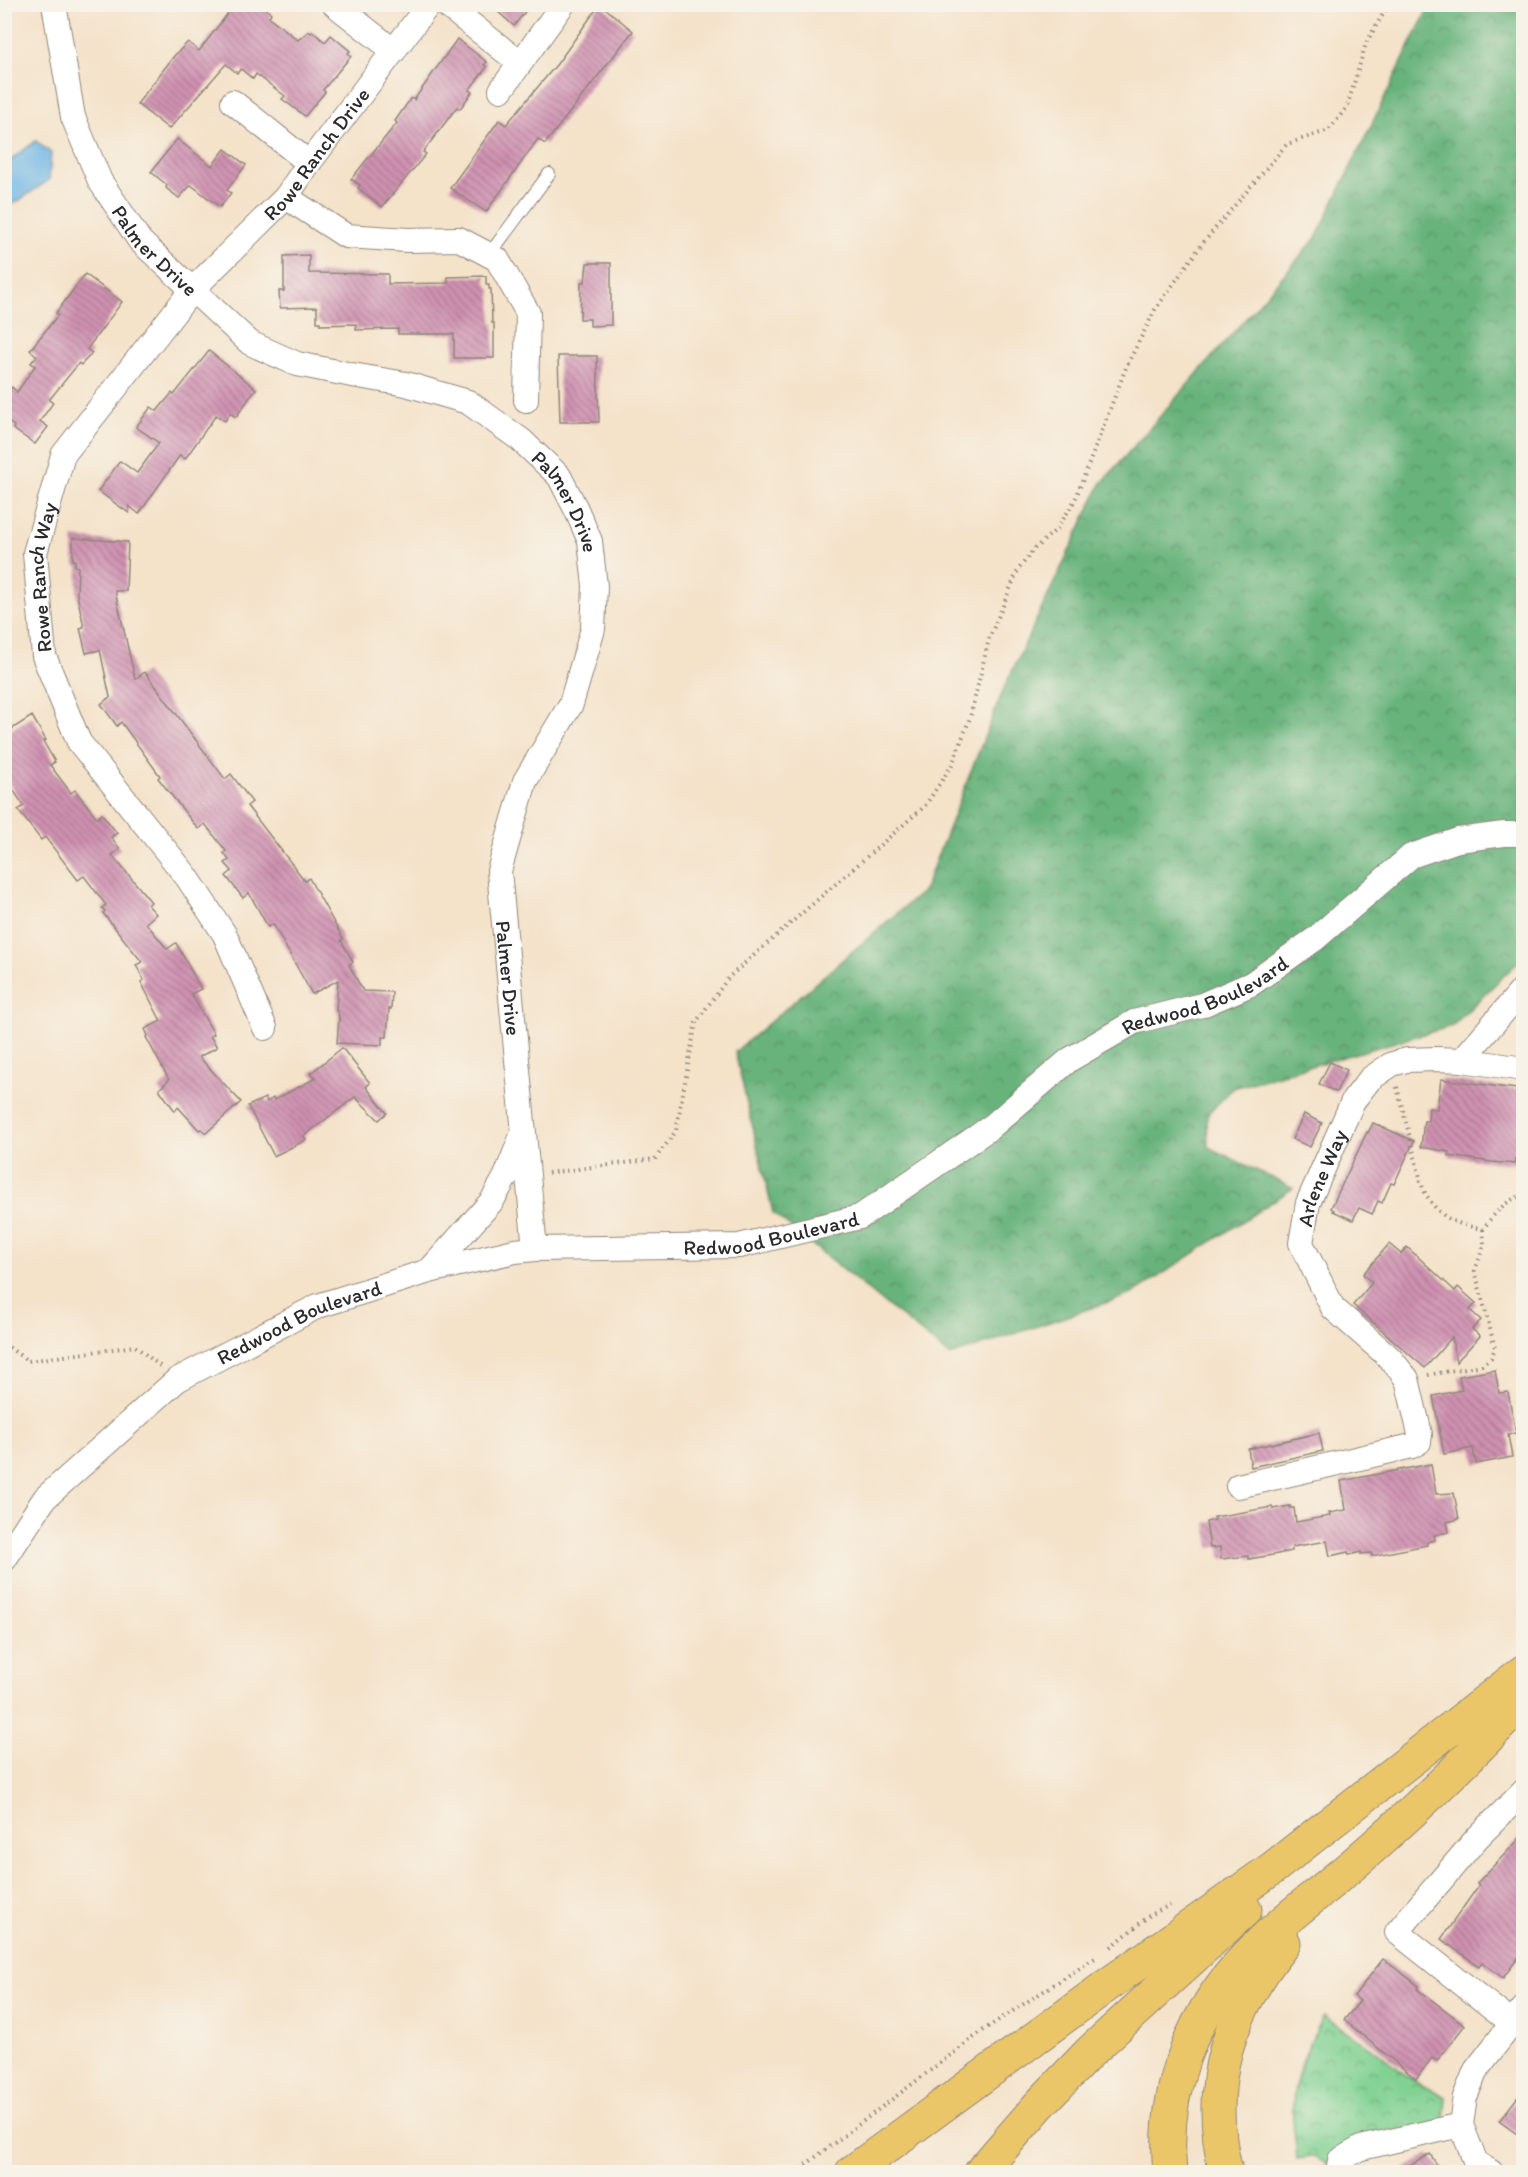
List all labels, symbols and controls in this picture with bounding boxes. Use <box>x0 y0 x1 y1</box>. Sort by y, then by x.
street label: Rowe Ranch Drive <box>258 82 374 225</box>
street label: Palmer Drive <box>107 200 203 301</box>
street label: Palmer Drive <box>527 445 604 553</box>
street label: Rowe Ranch Way <box>22 499 61 654</box>
street label: Palmer Drive <box>491 919 527 1037</box>
street label: Redwood Boulevard <box>1116 949 1293 1039</box>
street label: Arlene Way <box>1292 1125 1352 1228</box>
street label: Redwood Boulevard <box>683 1205 862 1259</box>
street label: Redwood Boulevard <box>212 1274 385 1370</box>

